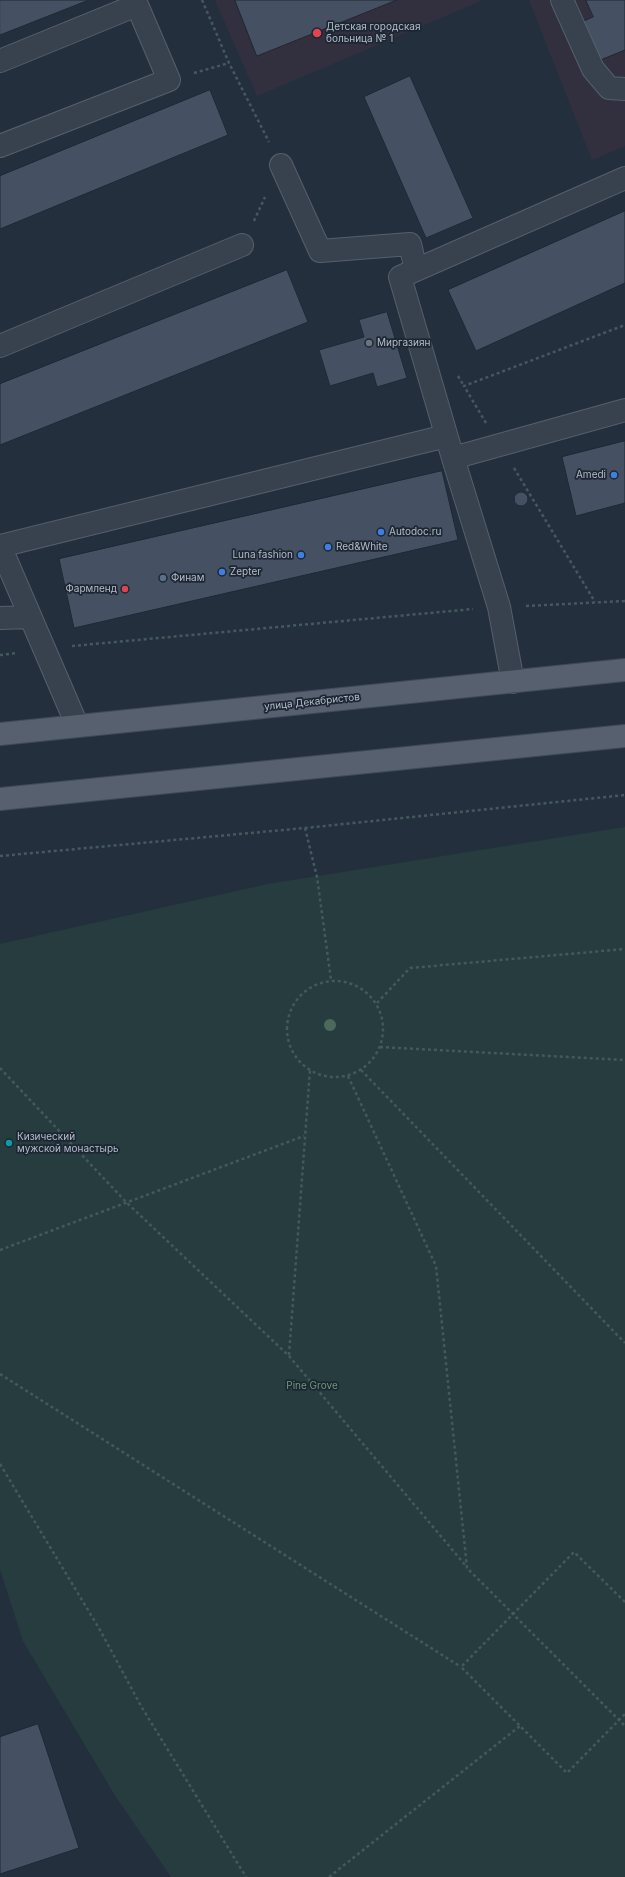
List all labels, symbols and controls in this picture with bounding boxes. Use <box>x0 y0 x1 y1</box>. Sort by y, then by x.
place label: Детская городская больница № 1 <box>326 21 420 44</box>
marker: Детская городская больница № 1 <box>311 27 323 39</box>
place label: Миргазиян <box>377 337 430 349</box>
marker: Миргазиян <box>364 338 374 348</box>
place label: Amedi <box>576 469 606 481</box>
marker: Amedi <box>609 470 619 480</box>
place label: Autodoc.ru <box>389 526 441 538</box>
marker: Autodoc.ru <box>376 527 386 537</box>
place label: Red&White <box>336 541 387 553</box>
marker: Red&White <box>323 542 333 552</box>
place label: Luna fashion <box>232 549 293 561</box>
marker: Luna fashion <box>296 550 306 560</box>
place label: Zepter <box>230 566 261 578</box>
marker: Zepter <box>217 567 227 577</box>
place label: Финам <box>171 572 204 584</box>
marker: Финам <box>158 573 168 583</box>
place label: Фармленд <box>66 583 117 595</box>
marker: Фармленд <box>120 584 130 594</box>
street label: улица Декабристов <box>264 691 360 713</box>
place label: Кизический мужской монастырь <box>17 1131 119 1154</box>
marker: Кизический мужской монастырь <box>4 1138 14 1148</box>
park label: Pine Grove <box>286 1380 338 1392</box>

